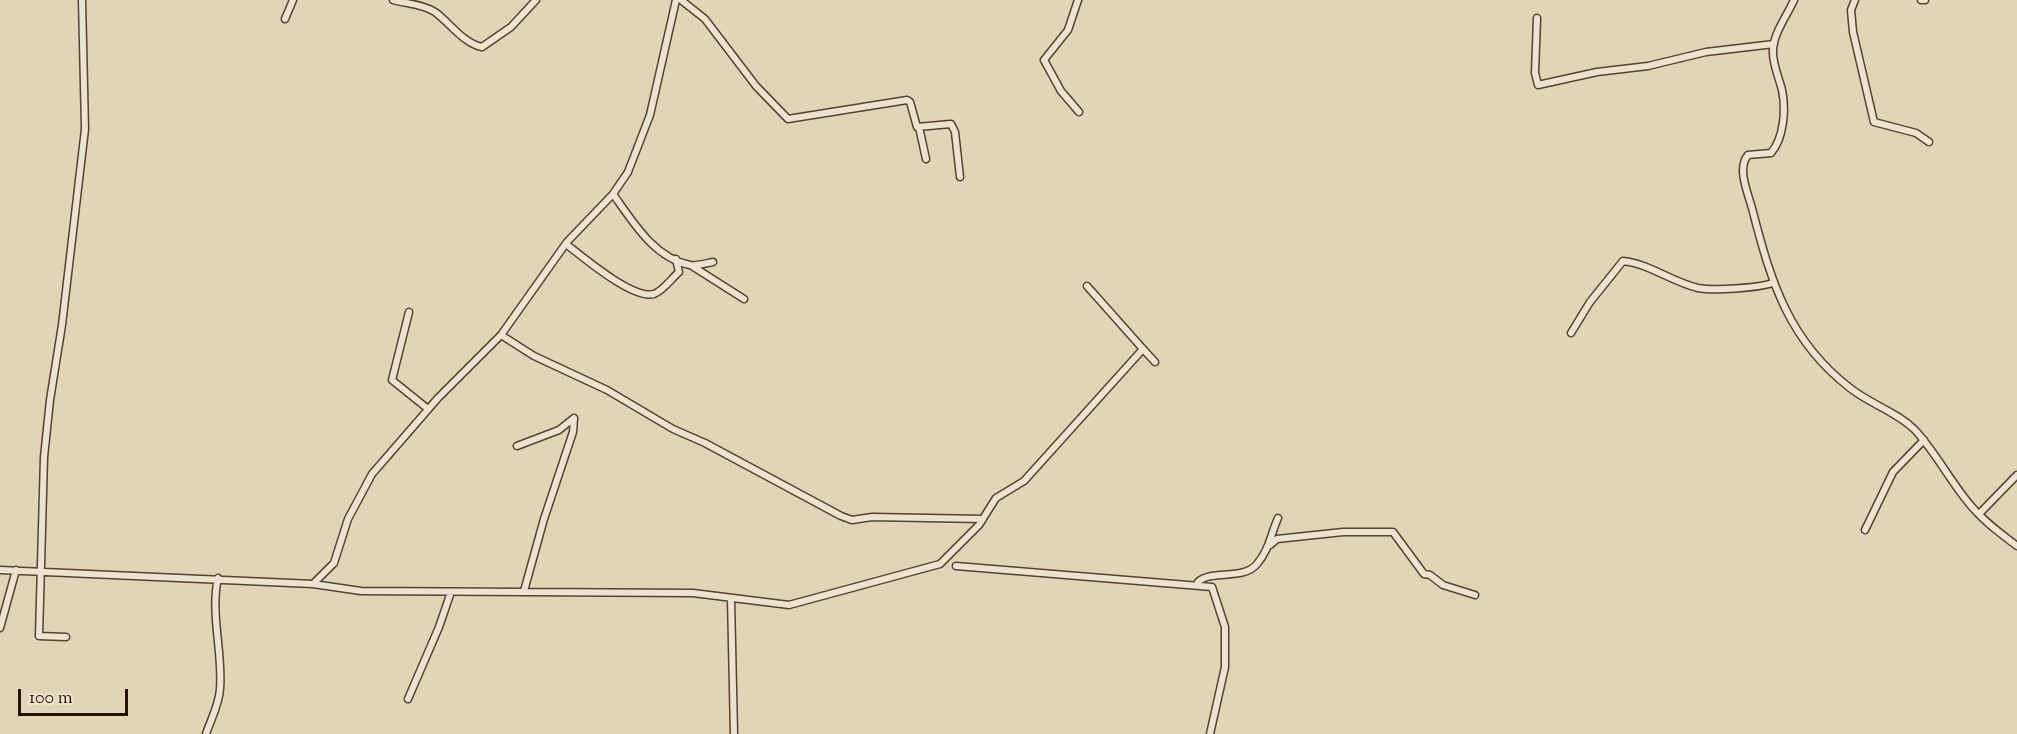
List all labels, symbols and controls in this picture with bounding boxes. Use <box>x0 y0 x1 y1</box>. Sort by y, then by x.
scale bar <box>21 677 130 715</box>
text: 100 m <box>29 686 73 712</box>

